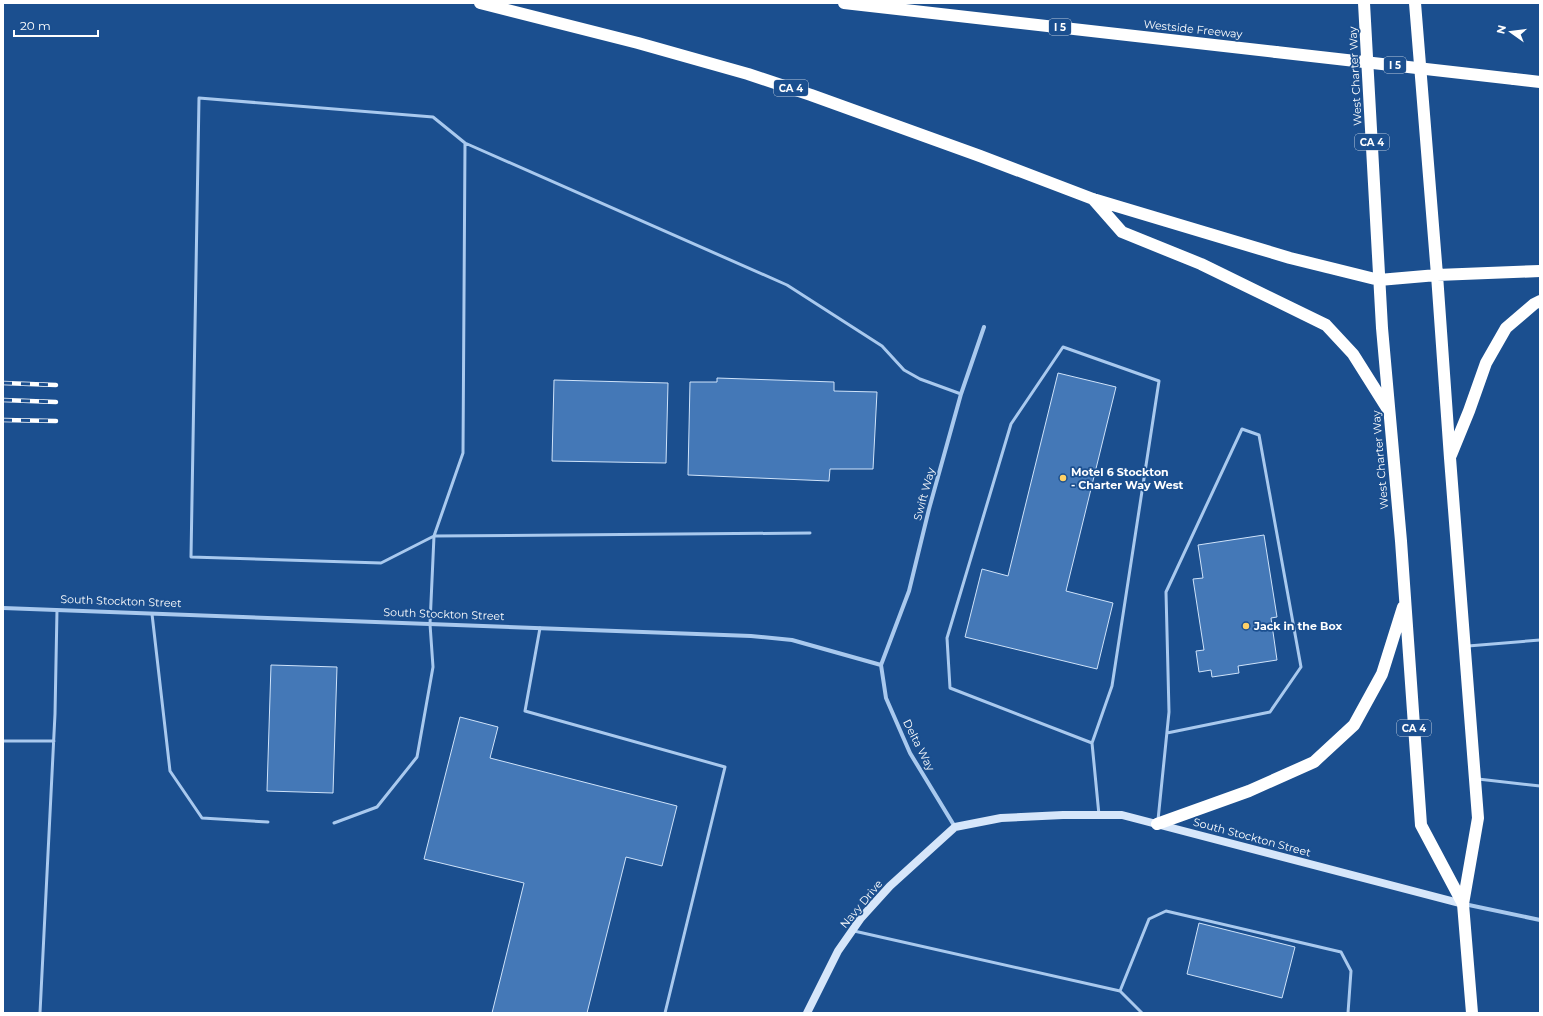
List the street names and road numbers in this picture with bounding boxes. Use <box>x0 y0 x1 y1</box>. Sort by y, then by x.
street label: Westside Freeway <box>1143 17 1243 41</box>
road number: I 5 <box>1049 19 1071 35</box>
street label: West Charter Way <box>1345 26 1365 126</box>
road number: I 5 <box>1384 57 1406 73</box>
road number: CA 4 <box>774 80 808 96</box>
road number: CA 4 <box>1355 134 1389 150</box>
street label: West Charter Way <box>1369 410 1391 510</box>
street label: Swift Way <box>910 466 938 522</box>
street label: South Stockton Street <box>60 592 182 610</box>
street label: South Stockton Street <box>383 605 505 623</box>
street label: Delta Way <box>900 717 938 773</box>
road number: CA 4 <box>1397 720 1431 736</box>
street label: South Stockton Street <box>1192 815 1313 860</box>
street label: Navy Drive <box>837 877 886 931</box>

